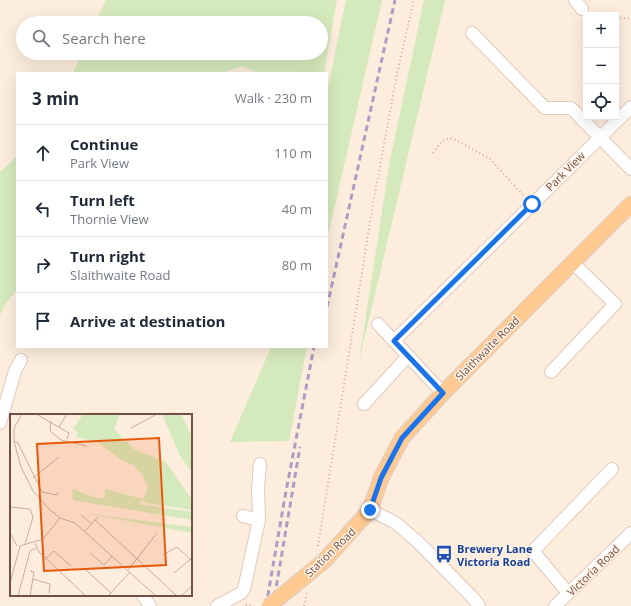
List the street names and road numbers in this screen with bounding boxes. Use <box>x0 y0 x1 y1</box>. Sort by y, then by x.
street label: Park View <box>542 148 588 194</box>
street label: Slaithwaite Road <box>452 313 522 383</box>
street label: Station Road <box>301 524 359 580</box>
street label: Victoria Road <box>563 541 623 599</box>

